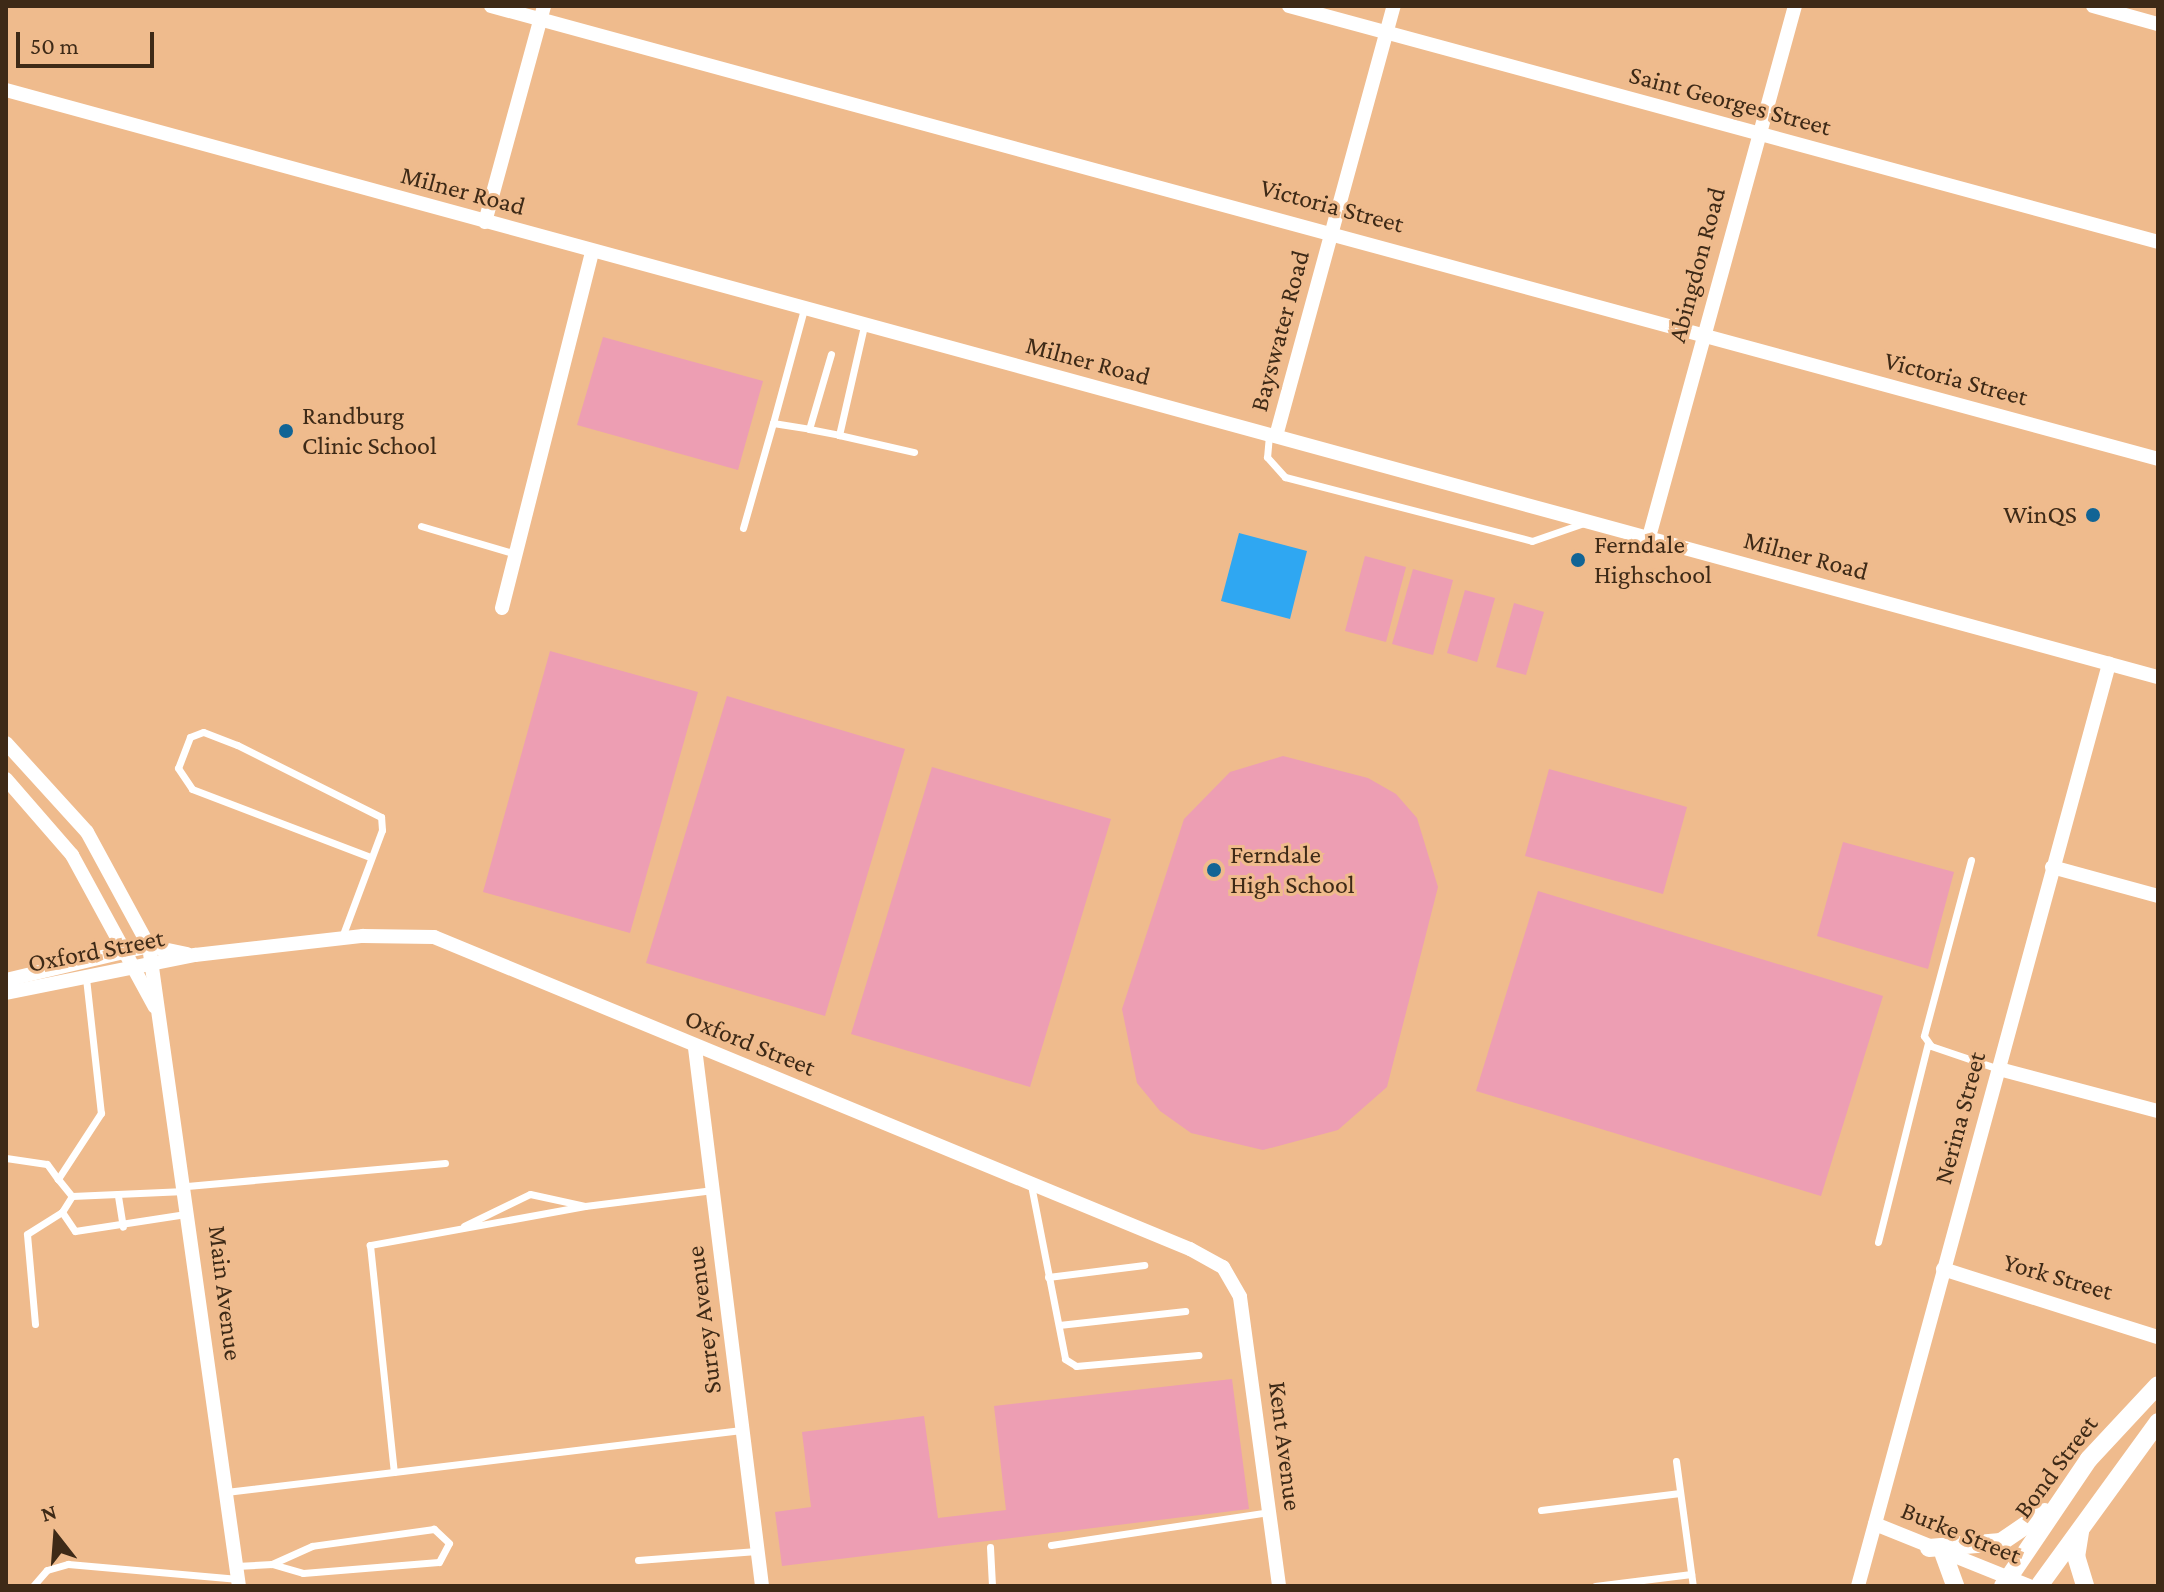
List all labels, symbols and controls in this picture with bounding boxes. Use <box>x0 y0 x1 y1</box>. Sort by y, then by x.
scale bar <box>20 16 158 66</box>
text: 50 m <box>30 32 79 59</box>
street label: Saint Georges Street <box>1626 59 1834 143</box>
street label: Milner Road <box>397 159 529 223</box>
street label: Victoria Street <box>1257 172 1407 240</box>
street label: Abingdon Road <box>1661 184 1733 346</box>
street label: Bayswater Road <box>1243 247 1317 415</box>
street label: Milner Road <box>1022 329 1154 393</box>
street label: Victoria Street <box>1881 345 2031 413</box>
place label: Randburg Clinic School <box>302 400 437 462</box>
marker: Randburg Clinic School <box>277 422 295 440</box>
place label: WinQS <box>2003 499 2077 531</box>
marker: WinQS <box>2084 506 2102 524</box>
street label: Milner Road <box>1740 524 1872 588</box>
place label: Ferndale Highschool <box>1594 529 1712 590</box>
marker: Ferndale Highschool <box>1569 551 1587 569</box>
place label: Ferndale High School <box>1230 839 1355 900</box>
marker: Ferndale High School <box>1205 861 1223 879</box>
street label: Oxford Street <box>25 923 167 979</box>
street label: Oxford Street <box>680 1003 820 1083</box>
street label: Nerina Street <box>1927 1048 1993 1188</box>
street label: Main Avenue <box>201 1224 249 1362</box>
street label: Surrey Avenue <box>679 1244 729 1396</box>
street label: York Street <box>2000 1247 2116 1307</box>
street label: Kent Avenue <box>1262 1380 1308 1512</box>
street label: Bond Street <box>2007 1409 2105 1525</box>
street label: Burke Street <box>1897 1495 2025 1571</box>
north arrow <box>16 1496 96 1576</box>
text: N <box>38 1498 60 1527</box>

